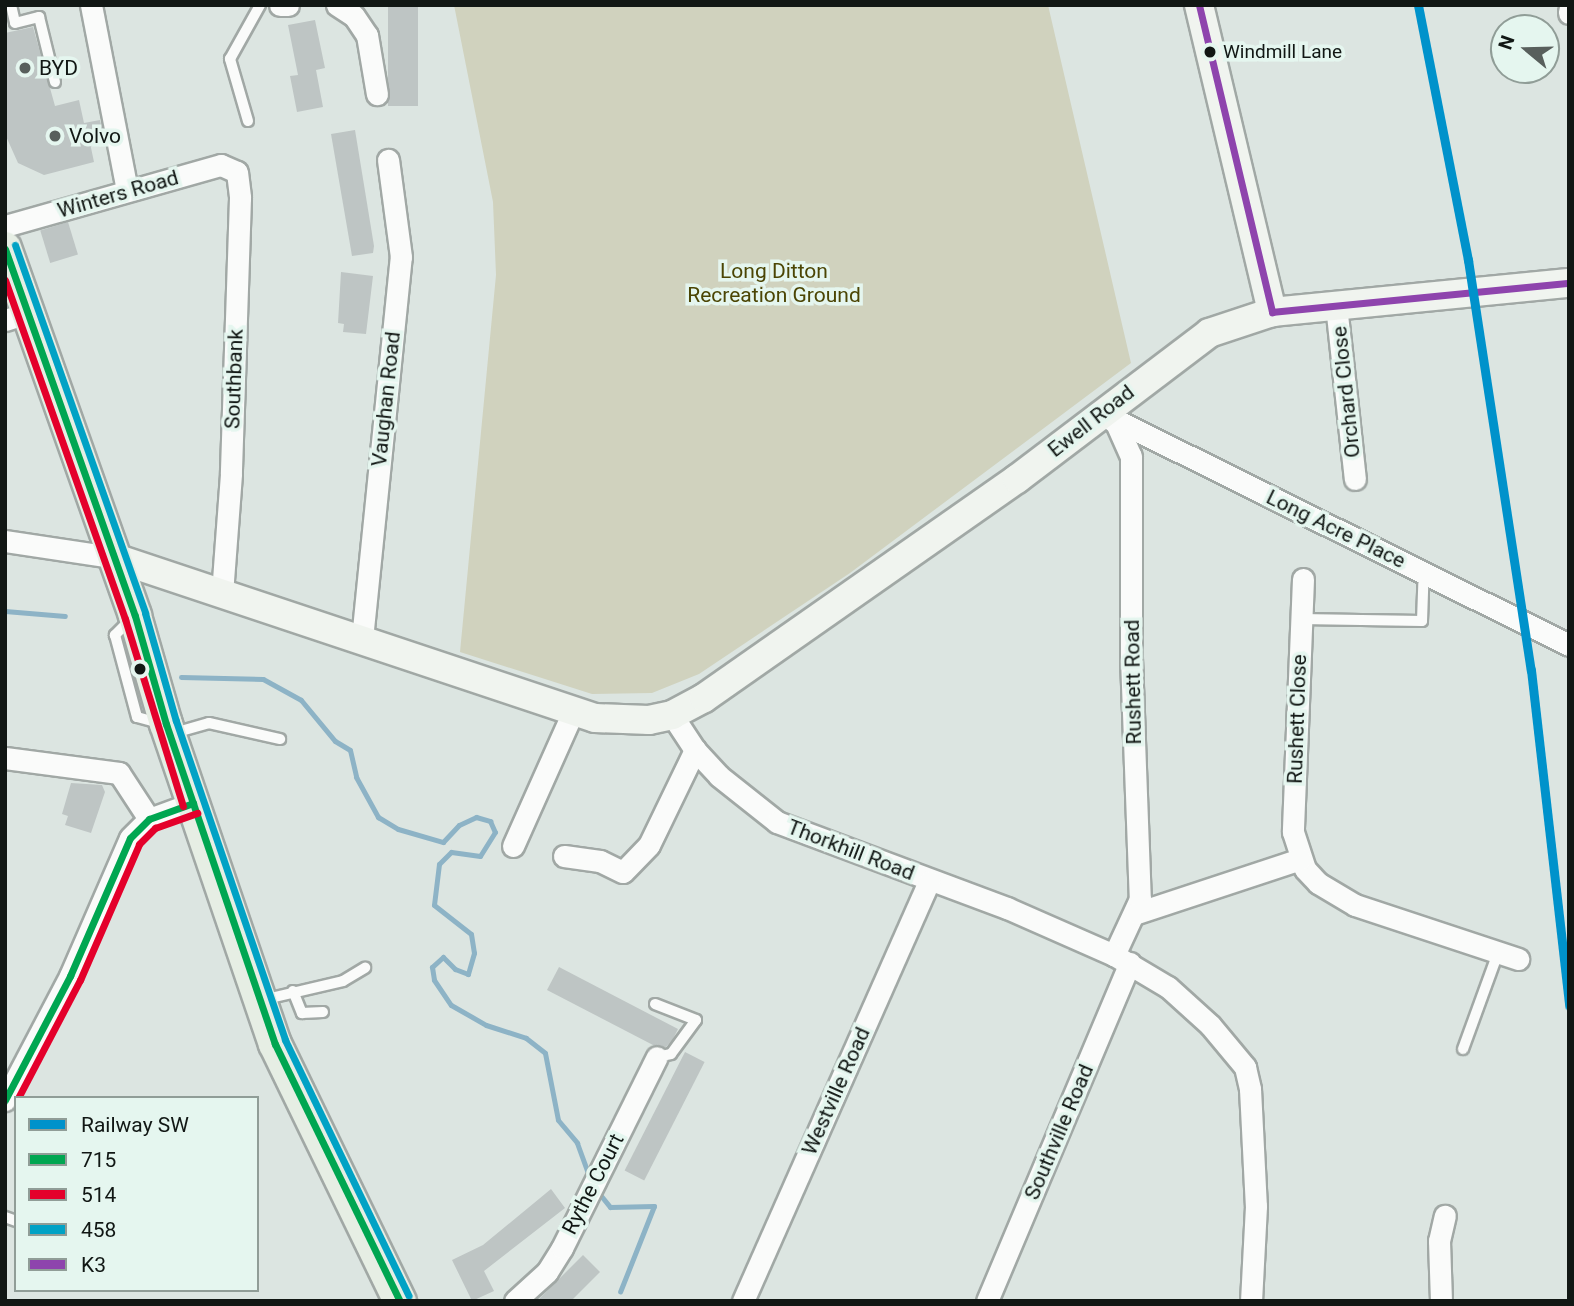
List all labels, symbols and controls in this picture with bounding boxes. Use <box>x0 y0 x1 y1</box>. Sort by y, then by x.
north arrow <box>1490 14 1560 84</box>
text: N <box>1494 33 1520 53</box>
place label: Windmill Lane <box>1223 41 1342 63</box>
marker: Windmill Lane <box>1203 45 1217 59</box>
place label: BYD <box>39 55 78 81</box>
marker: BYD <box>17 60 33 76</box>
place label: Volvo <box>69 123 121 149</box>
marker: Volvo <box>47 128 63 144</box>
street label: Winters Road <box>55 165 181 223</box>
park label: Long Ditton Recreation Ground <box>687 258 861 308</box>
street label: Orchard Close <box>1327 325 1365 459</box>
street label: Southbank <box>220 329 248 429</box>
street label: Vaughan Road <box>366 330 406 468</box>
street label: Ewell Road <box>1043 380 1139 462</box>
street label: Long Acre Place <box>1262 484 1410 574</box>
street label: Rushett Road <box>1119 619 1147 745</box>
street label: Rushett Close <box>1282 654 1312 784</box>
unlabelled marker <box>133 662 147 676</box>
street label: Thorkhill Road <box>784 814 918 886</box>
street label: Westville Road <box>797 1023 875 1159</box>
street label: Southville Road <box>1019 1061 1099 1203</box>
legend <box>14 1096 259 1292</box>
text: Railway SW <box>81 1113 189 1137</box>
street label: Rythe Court <box>557 1130 629 1238</box>
text: 715 <box>81 1148 116 1172</box>
text: 514 <box>81 1183 116 1207</box>
text: 458 <box>81 1218 116 1242</box>
text: K3 <box>81 1253 106 1277</box>

